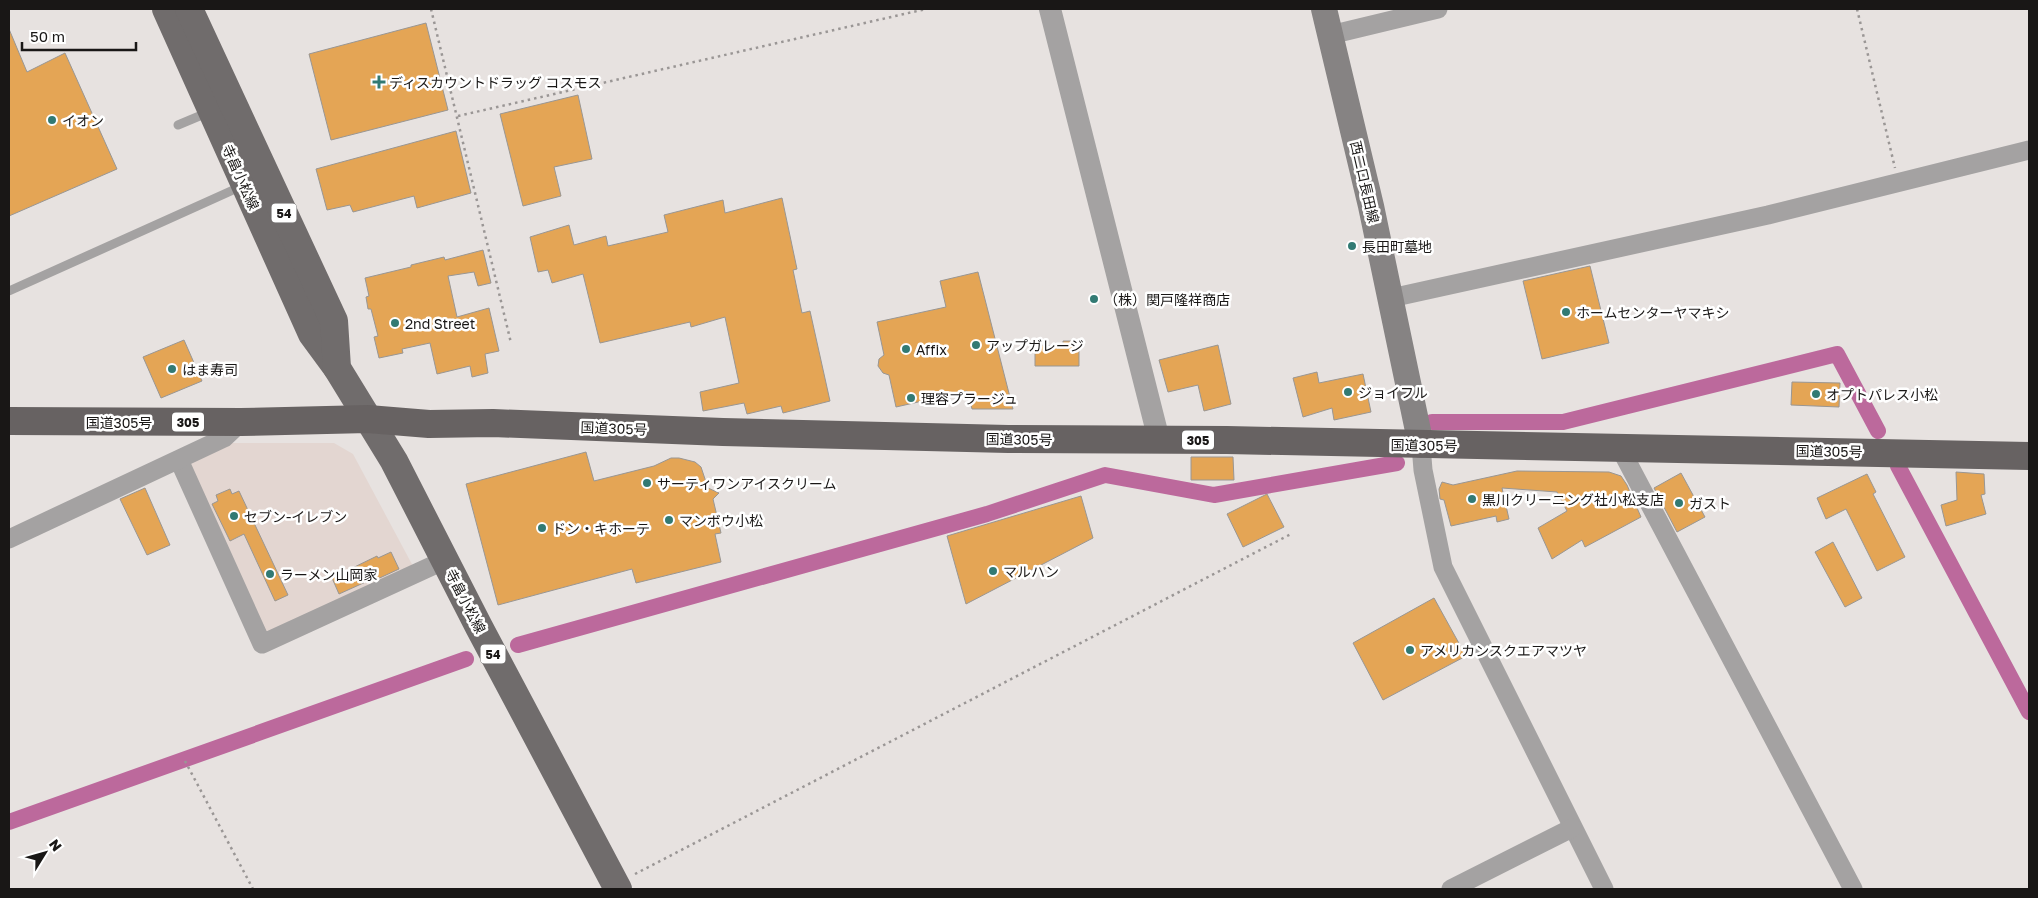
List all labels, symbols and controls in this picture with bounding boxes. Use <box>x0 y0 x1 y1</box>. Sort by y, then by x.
scale bar <box>22 20 136 52</box>
text: 50 m <box>30 27 65 45</box>
place label: ディスカウントドラッグ コスモス <box>389 74 602 91</box>
marker: ディスカウントドラッグ コスモス <box>373 76 385 88</box>
place label: イオン <box>62 112 104 129</box>
marker: イオン <box>46 114 58 126</box>
street label: 西二口長田線 <box>1347 139 1383 225</box>
street label: 寺畠小松線 <box>219 142 263 212</box>
road number: 54 <box>272 204 296 222</box>
place label: 長田町墓地 <box>1362 238 1432 255</box>
marker: 長田町墓地 <box>1346 240 1358 252</box>
place label: （株）関戸隆祥商店 <box>1104 291 1230 308</box>
marker: （株）関戸隆祥商店 <box>1088 293 1100 305</box>
place label: ホームセンターヤマキシ <box>1576 304 1730 321</box>
marker: ホームセンターヤマキシ <box>1560 306 1572 318</box>
place label: 2nd Street <box>405 315 475 332</box>
marker: 2nd Street <box>389 317 401 329</box>
place label: アップガレージ <box>986 337 1084 354</box>
marker: アップガレージ <box>970 339 982 351</box>
place label: Affix <box>916 341 947 358</box>
marker: Affix <box>900 343 912 355</box>
place label: はま寿司 <box>182 361 238 378</box>
marker: はま寿司 <box>166 363 178 375</box>
place label: ジョイフル <box>1358 384 1428 401</box>
marker: ジョイフル <box>1342 386 1354 398</box>
place label: オプトパレス小松 <box>1826 386 1938 403</box>
marker: オプトパレス小松 <box>1810 388 1822 400</box>
place label: 理容プラージュ <box>921 390 1018 407</box>
marker: 理容プラージュ <box>905 392 917 404</box>
road number: 305 <box>172 412 204 432</box>
street label: 国道305号 <box>86 414 153 431</box>
street label: 国道305号 <box>580 418 648 438</box>
street label: 国道305号 <box>985 430 1053 448</box>
road number: 305 <box>1182 430 1214 450</box>
street label: 国道305号 <box>1390 436 1458 454</box>
street label: 国道305号 <box>1795 442 1863 460</box>
place label: サーティワンアイスクリーム <box>657 475 837 492</box>
marker: サーティワンアイスクリーム <box>641 477 653 489</box>
place label: 黒川クリーニング社小松支店 <box>1482 491 1664 508</box>
marker: 黒川クリーニング社小松支店 <box>1466 493 1478 505</box>
place label: ガスト <box>1689 495 1731 512</box>
marker: ガスト <box>1673 497 1685 509</box>
place label: セブン-イレブン <box>244 508 347 525</box>
marker: セブン-イレブン <box>228 510 240 522</box>
place label: マンボウ小松 <box>679 512 763 529</box>
marker: マンボウ小松 <box>663 514 675 526</box>
place label: ドン・キホーテ <box>552 520 650 537</box>
marker: ドン・キホーテ <box>536 522 548 534</box>
place label: マルハン <box>1003 563 1059 580</box>
marker: マルハン <box>987 565 999 577</box>
place label: ラーメン山岡家 <box>280 566 377 583</box>
street label: 寺畠小松線 <box>443 566 489 636</box>
marker: ラーメン山岡家 <box>264 568 276 580</box>
place label: アメリカンスクエアマツヤ <box>1420 642 1587 659</box>
road number: 54 <box>480 644 506 664</box>
marker: アメリカンスクエアマツヤ <box>1404 644 1416 656</box>
north arrow <box>20 828 70 878</box>
text: N <box>46 836 66 854</box>

